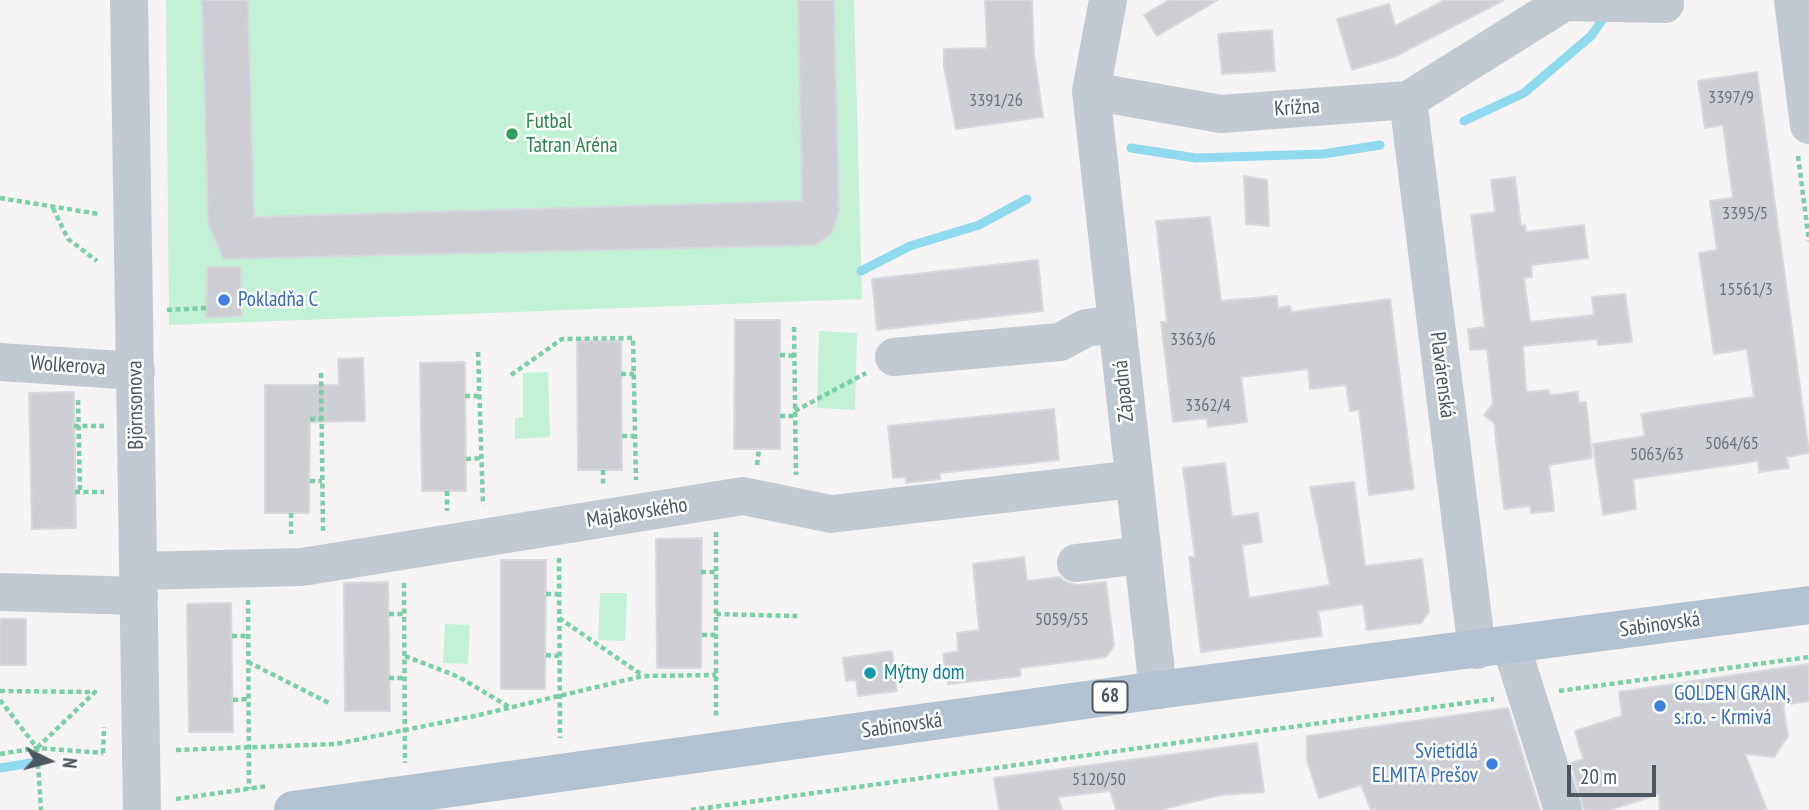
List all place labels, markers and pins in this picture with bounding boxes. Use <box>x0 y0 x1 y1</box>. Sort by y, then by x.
place label: Futbal Tatran Aréna <box>526 109 618 159</box>
marker: Futbal Tatran Aréna <box>504 126 520 142</box>
place label: Pokladňa C <box>238 287 318 313</box>
marker: Pokladňa C <box>216 292 232 308</box>
place label: Mýtny dom <box>884 660 964 686</box>
marker: Mýtny dom <box>862 665 878 681</box>
place label: GOLDEN GRAIN, s.r.o. - Krmivá <box>1674 681 1790 731</box>
marker: GOLDEN GRAIN, s.r.o. - Krmivá <box>1652 698 1668 714</box>
place label: Svietidlá ELMITA Prešov <box>1372 739 1478 789</box>
marker: Svietidlá ELMITA Prešov <box>1484 756 1500 772</box>

